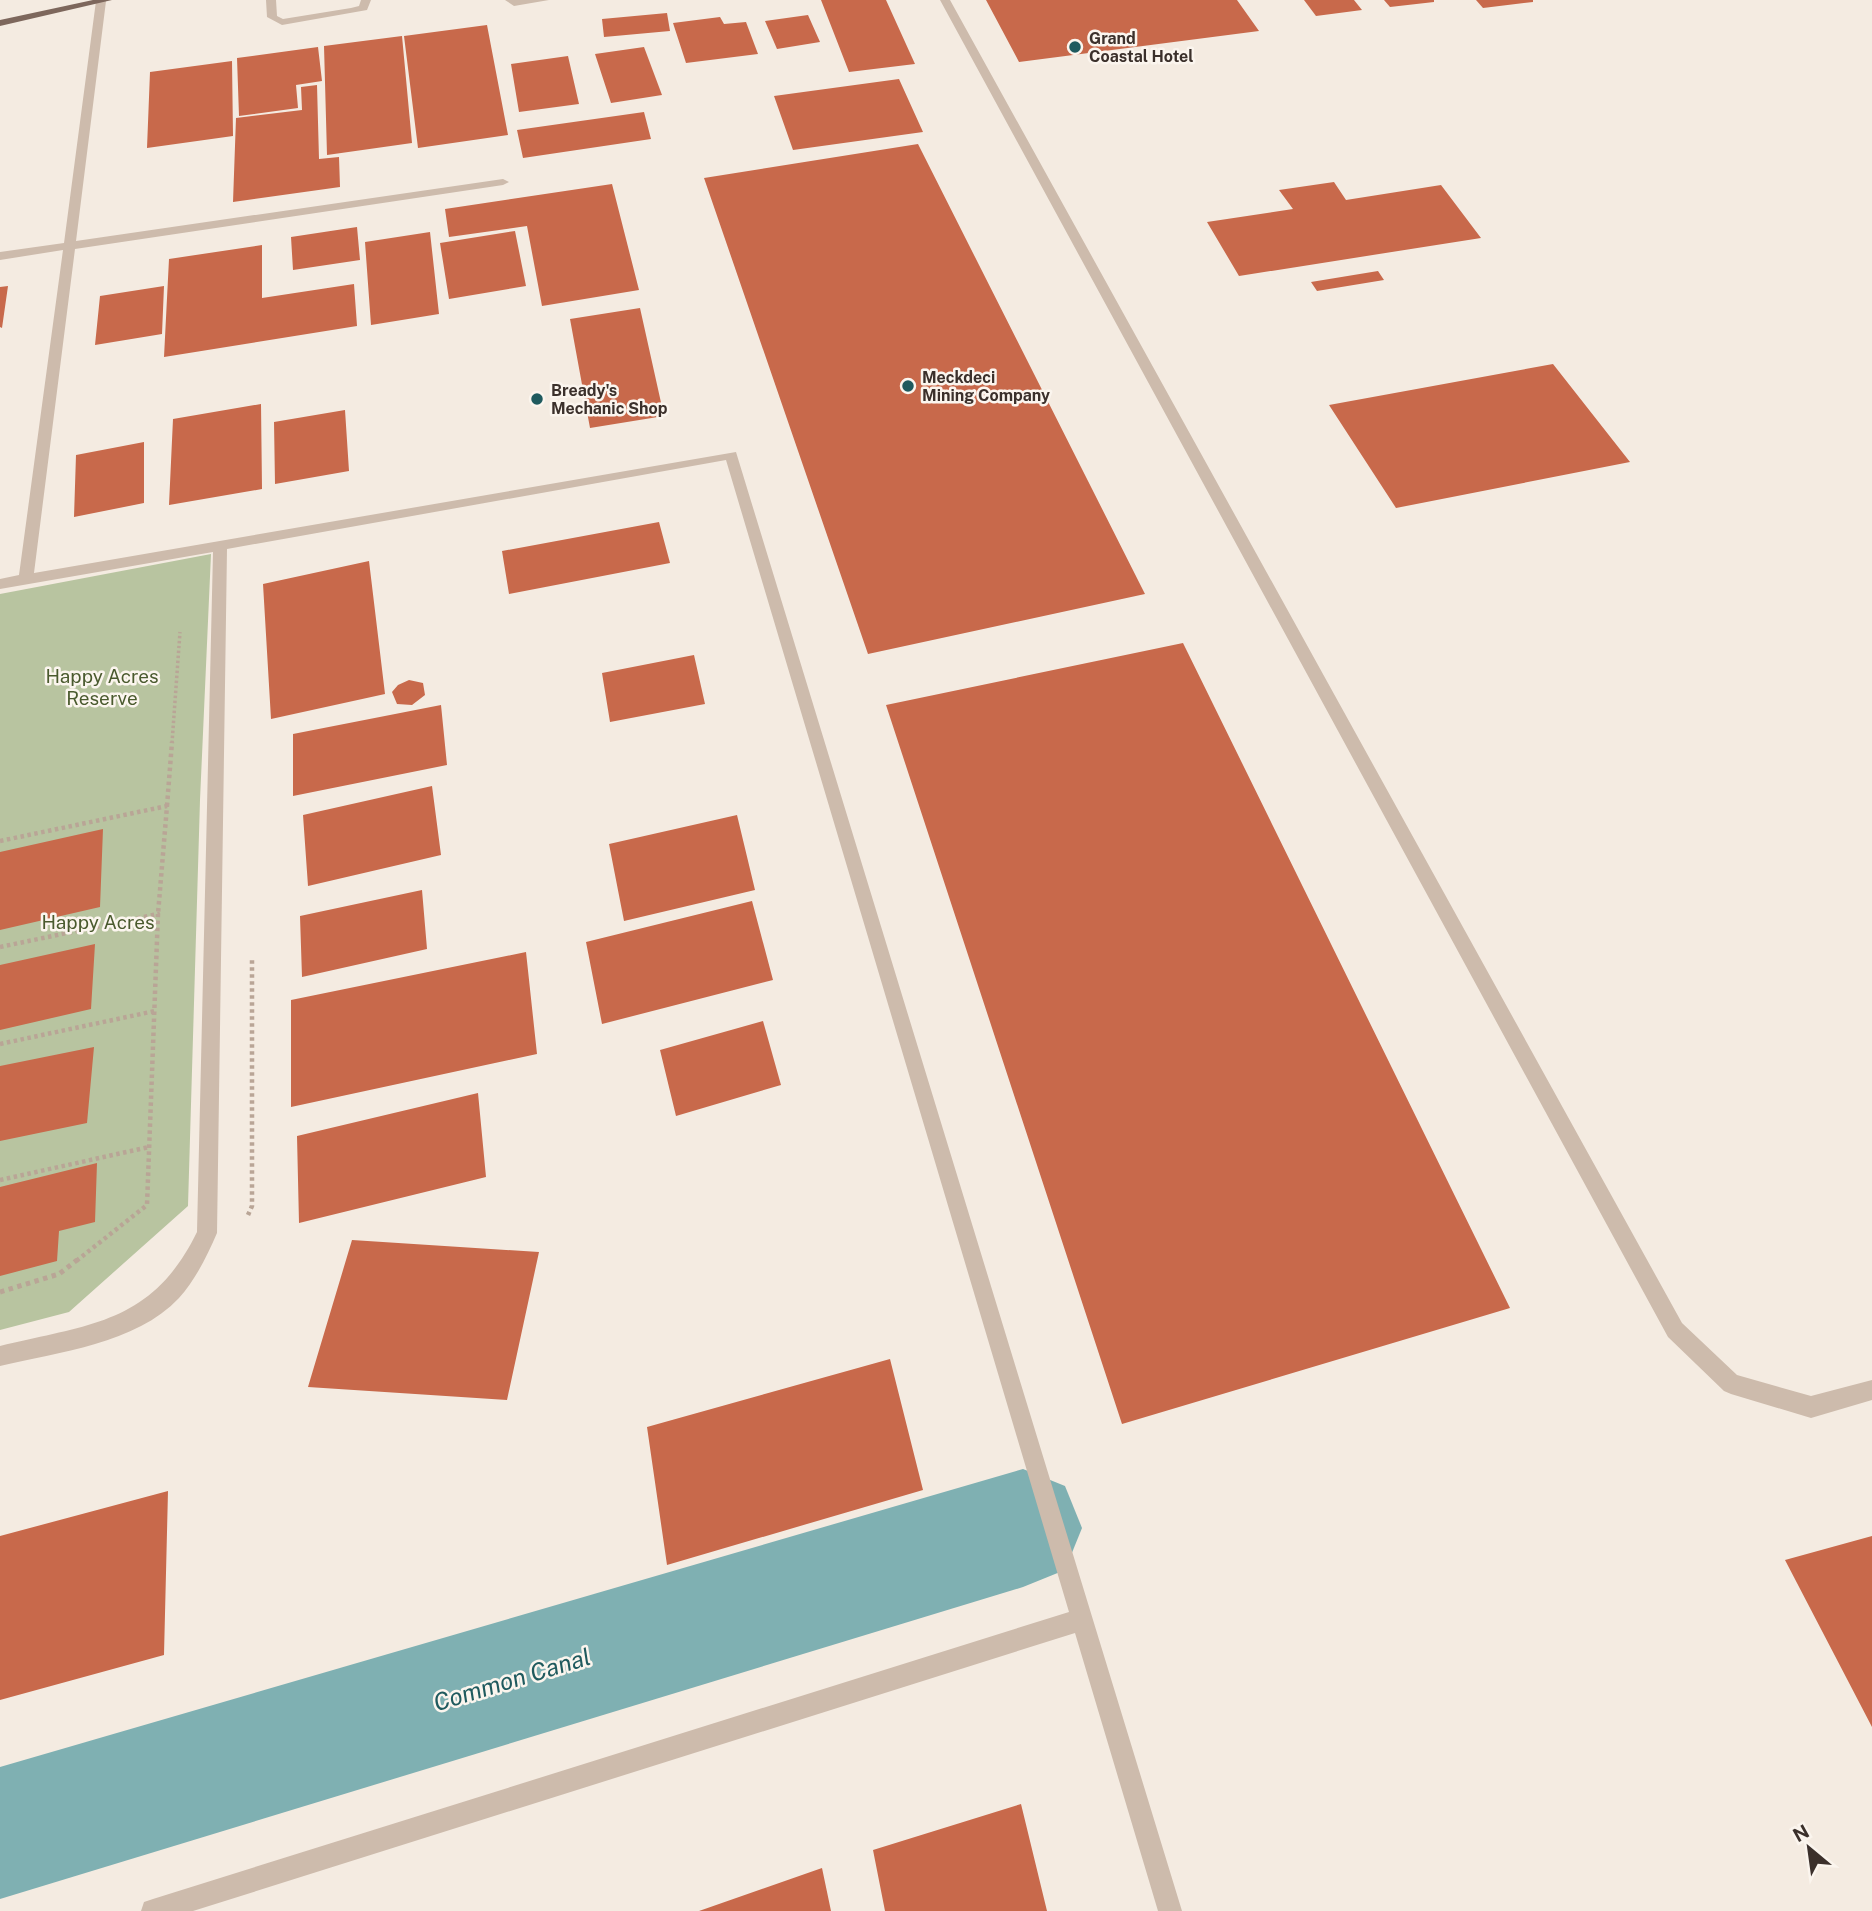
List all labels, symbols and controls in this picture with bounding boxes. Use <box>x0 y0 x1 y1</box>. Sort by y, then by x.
place label: Grand Coastal Hotel <box>1089 29 1194 66</box>
marker: Grand Coastal Hotel <box>1067 39 1083 55</box>
place label: Meckdeci Mining Company <box>922 368 1050 405</box>
marker: Meckdeci Mining Company <box>900 378 916 394</box>
place label: Bready's Mechanic Shop <box>551 381 668 418</box>
marker: Bready's Mechanic Shop <box>529 391 545 407</box>
park label: Happy Acres Reserve <box>45 665 159 709</box>
park label: Happy Acres <box>41 911 155 933</box>
water label: Common Canal <box>430 1642 594 1716</box>
north arrow <box>1774 1813 1844 1883</box>
text: N <box>1789 1820 1813 1846</box>

